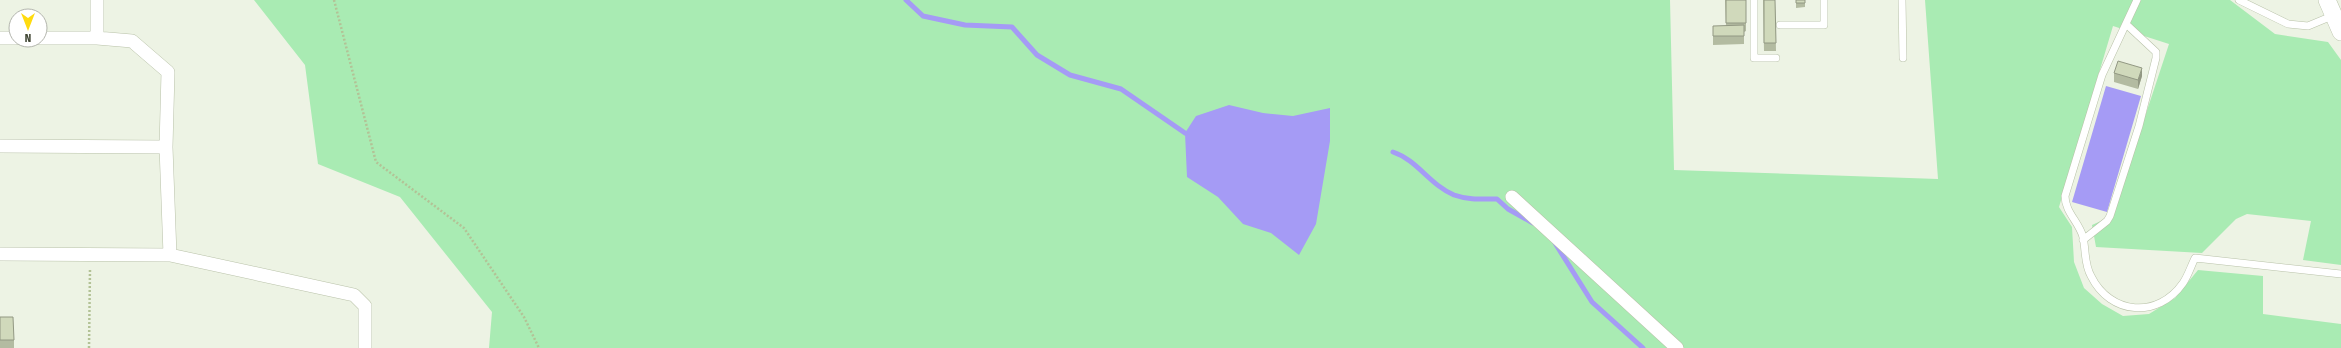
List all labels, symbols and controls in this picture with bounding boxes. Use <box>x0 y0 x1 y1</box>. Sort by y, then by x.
north arrow <box>8 8 48 48</box>
text: N <box>25 31 31 44</box>

